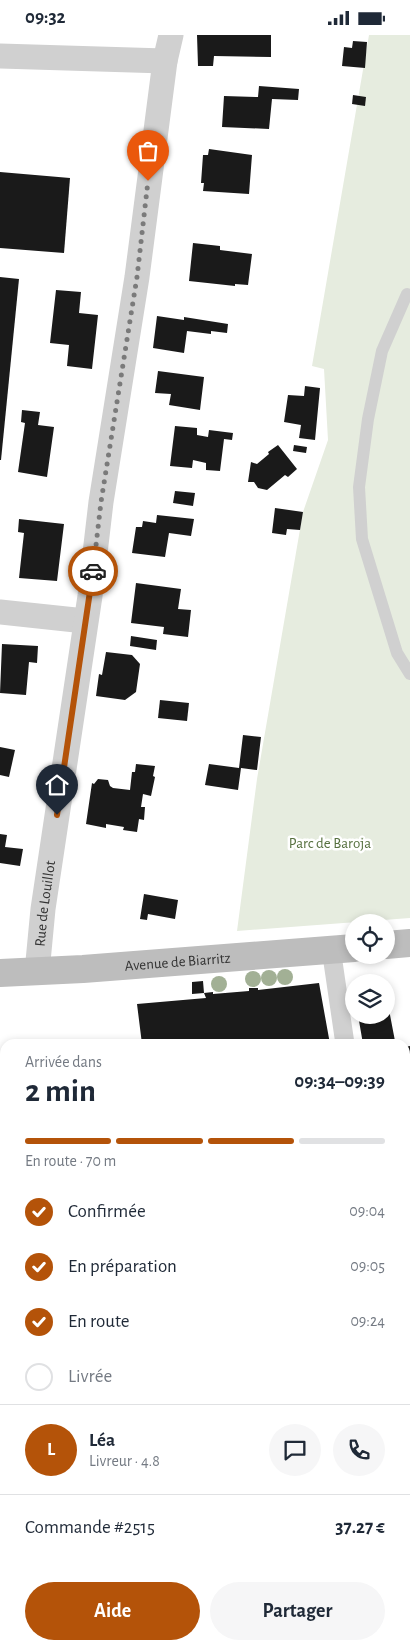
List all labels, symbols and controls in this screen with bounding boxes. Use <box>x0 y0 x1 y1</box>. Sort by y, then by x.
text: 09:32 <box>25 8 66 27</box>
pin <box>127 130 169 181</box>
icon: bag <box>134 137 162 165</box>
courier <box>68 546 118 596</box>
icon: car <box>79 557 107 585</box>
pin <box>36 764 78 815</box>
icon: home <box>43 771 71 799</box>
park label: Parc de Baroja <box>289 836 371 851</box>
street label: Rue de Louillot <box>32 859 58 947</box>
map controls <box>345 914 395 1024</box>
button: locate <box>345 914 395 964</box>
street label: Avenue de Biarritz <box>124 950 231 973</box>
button: layers <box>345 974 395 1024</box>
text: Arrivée dans <box>25 1054 102 1070</box>
text: 09:34–09:39 <box>294 1072 385 1091</box>
text: 2 min <box>25 1075 96 1107</box>
text: En route · 70 m <box>25 1153 116 1169</box>
icon: check <box>25 1198 53 1226</box>
text: Confirmée <box>68 1202 146 1221</box>
text: 09:04 <box>349 1203 385 1219</box>
icon: check <box>25 1253 53 1281</box>
text: En préparation <box>68 1257 177 1276</box>
text: 09:05 <box>350 1258 385 1274</box>
icon: check <box>25 1308 53 1336</box>
text: En route <box>68 1312 130 1331</box>
text: 09:24 <box>350 1313 385 1329</box>
text: Livrée <box>68 1367 112 1386</box>
button: chat <box>269 1424 321 1476</box>
button: phone <box>333 1424 385 1476</box>
text: Léa <box>89 1431 115 1450</box>
text: L <box>47 1440 55 1459</box>
text: Livreur · 4.8 <box>89 1453 160 1469</box>
text: Commande #2515 <box>25 1518 155 1537</box>
text: 37.27 € <box>335 1518 385 1537</box>
button: Aide <box>25 1582 200 1640</box>
button: Partager <box>210 1582 385 1640</box>

